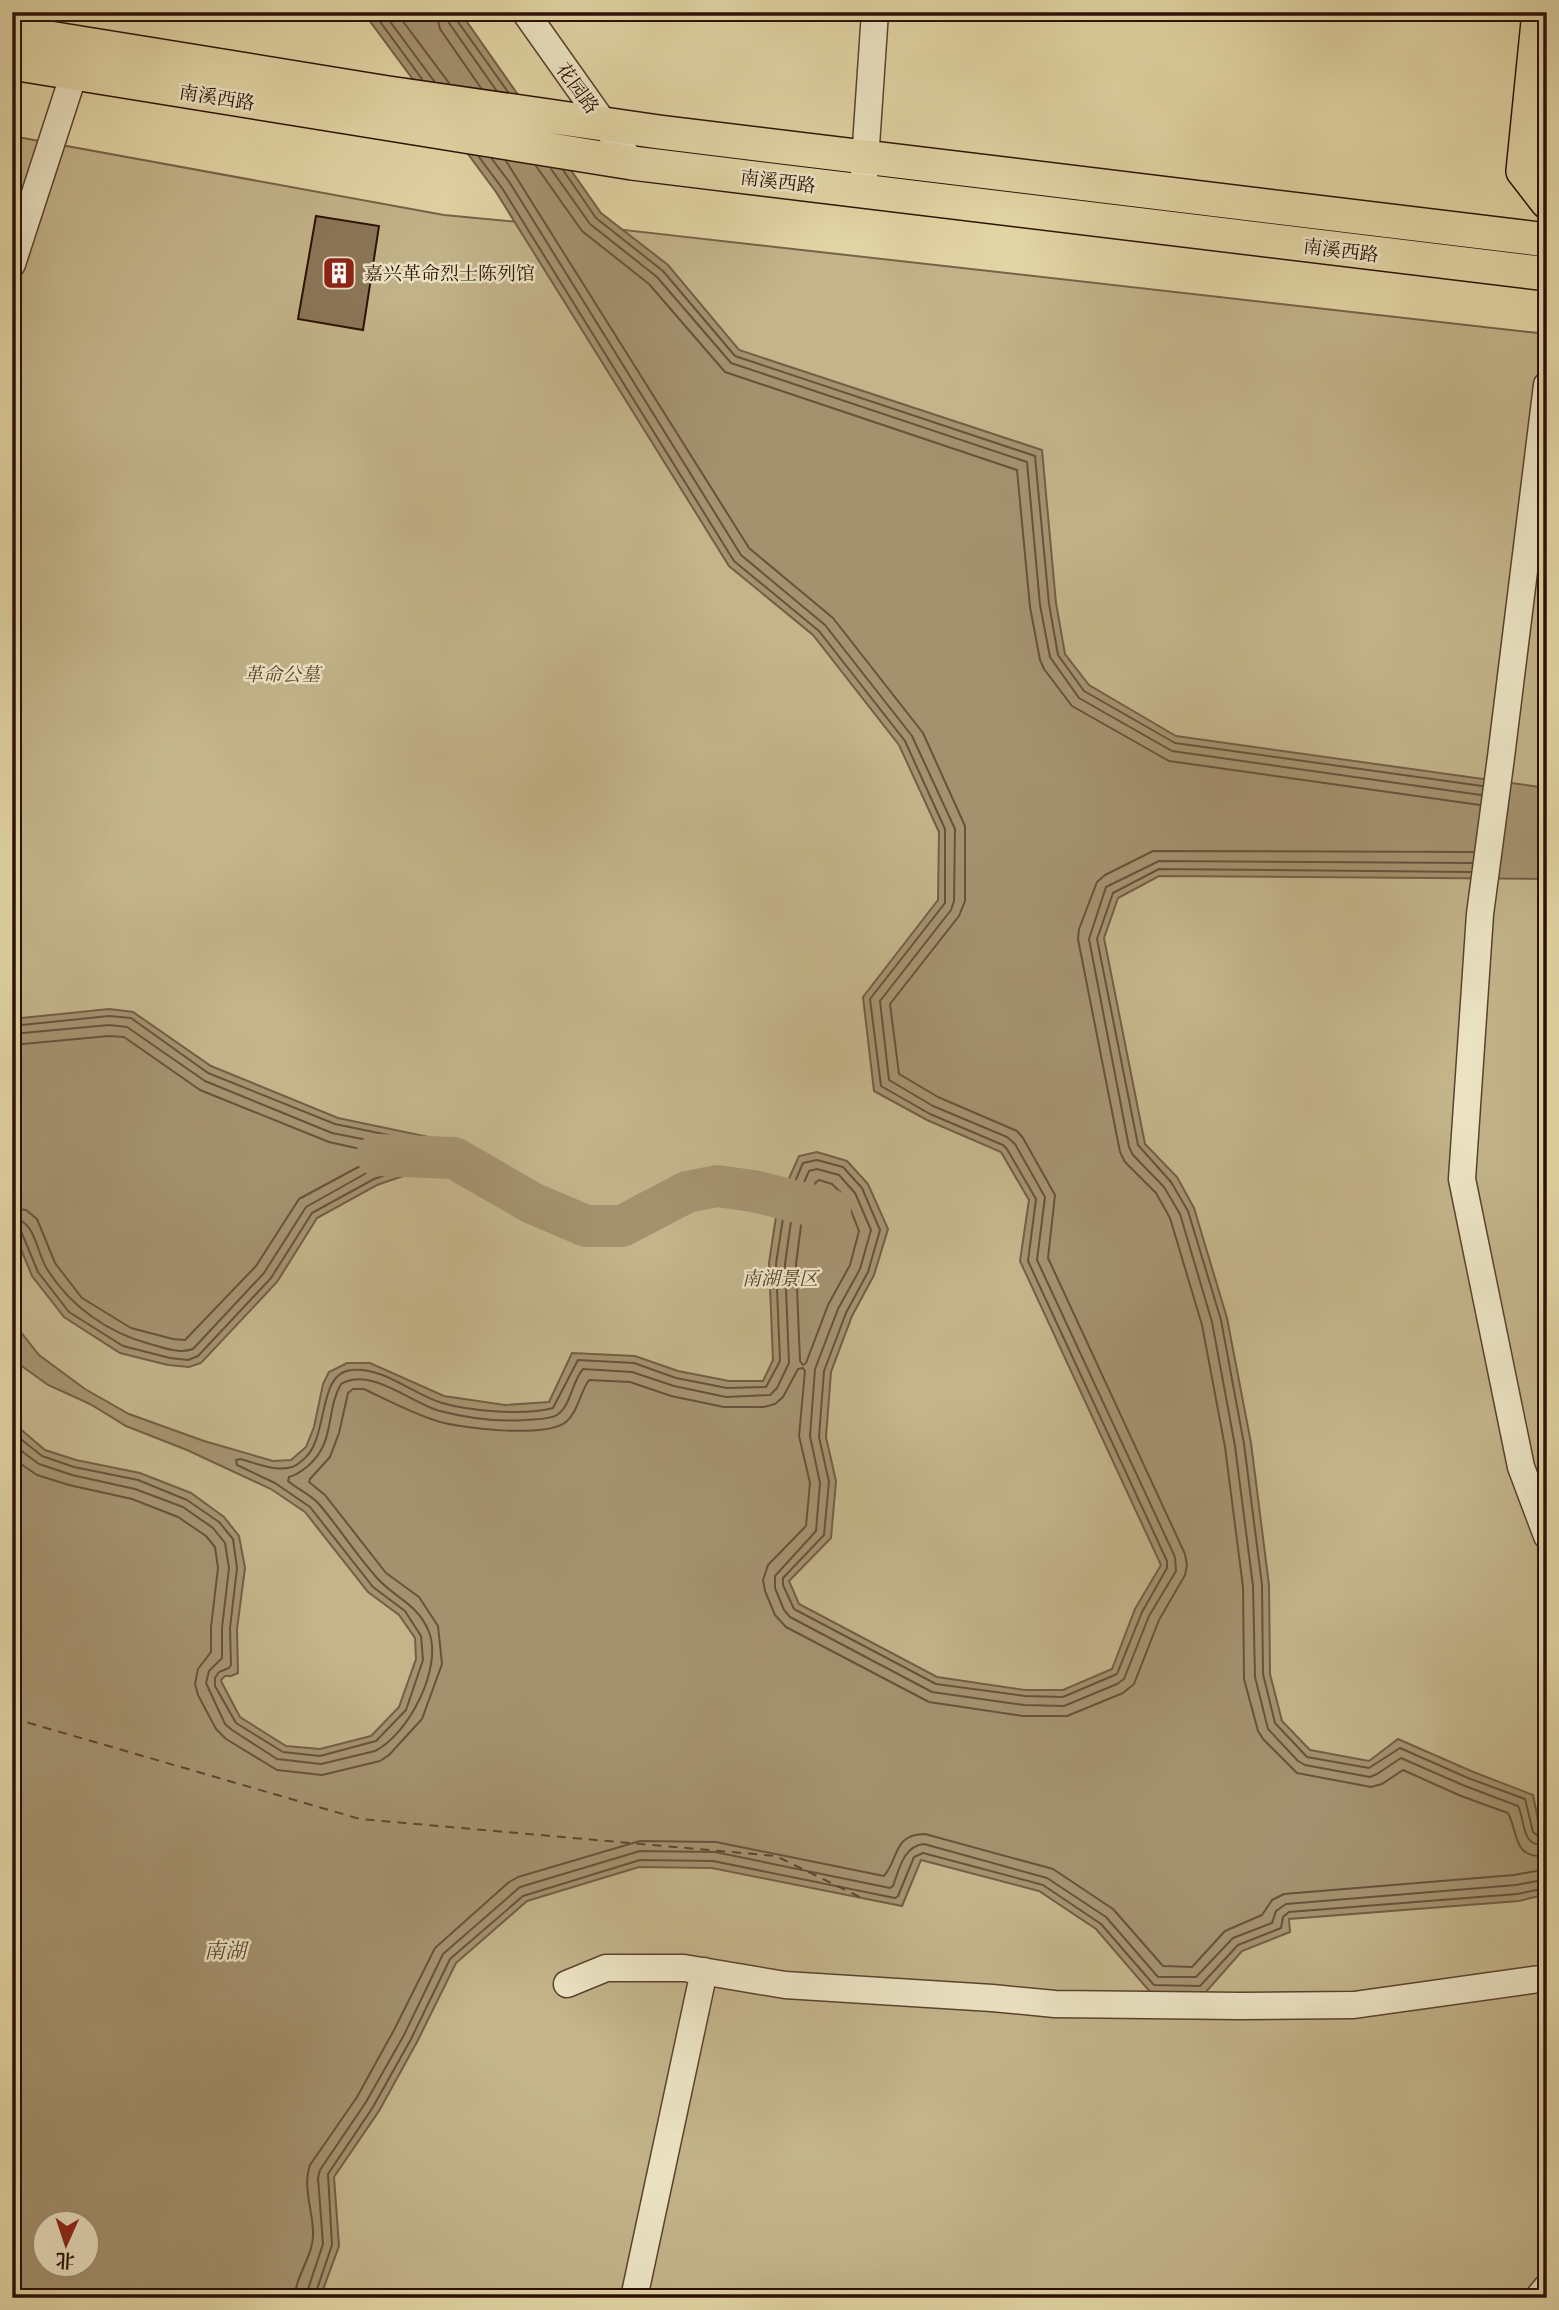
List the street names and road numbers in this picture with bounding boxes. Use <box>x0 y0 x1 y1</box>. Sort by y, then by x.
street label: 花园路 <box>549 58 604 120</box>
street label: 南溪西路 <box>177 80 256 118</box>
street label: 南溪西路 <box>738 165 817 201</box>
street label: 南溪西路 <box>1301 234 1380 270</box>

